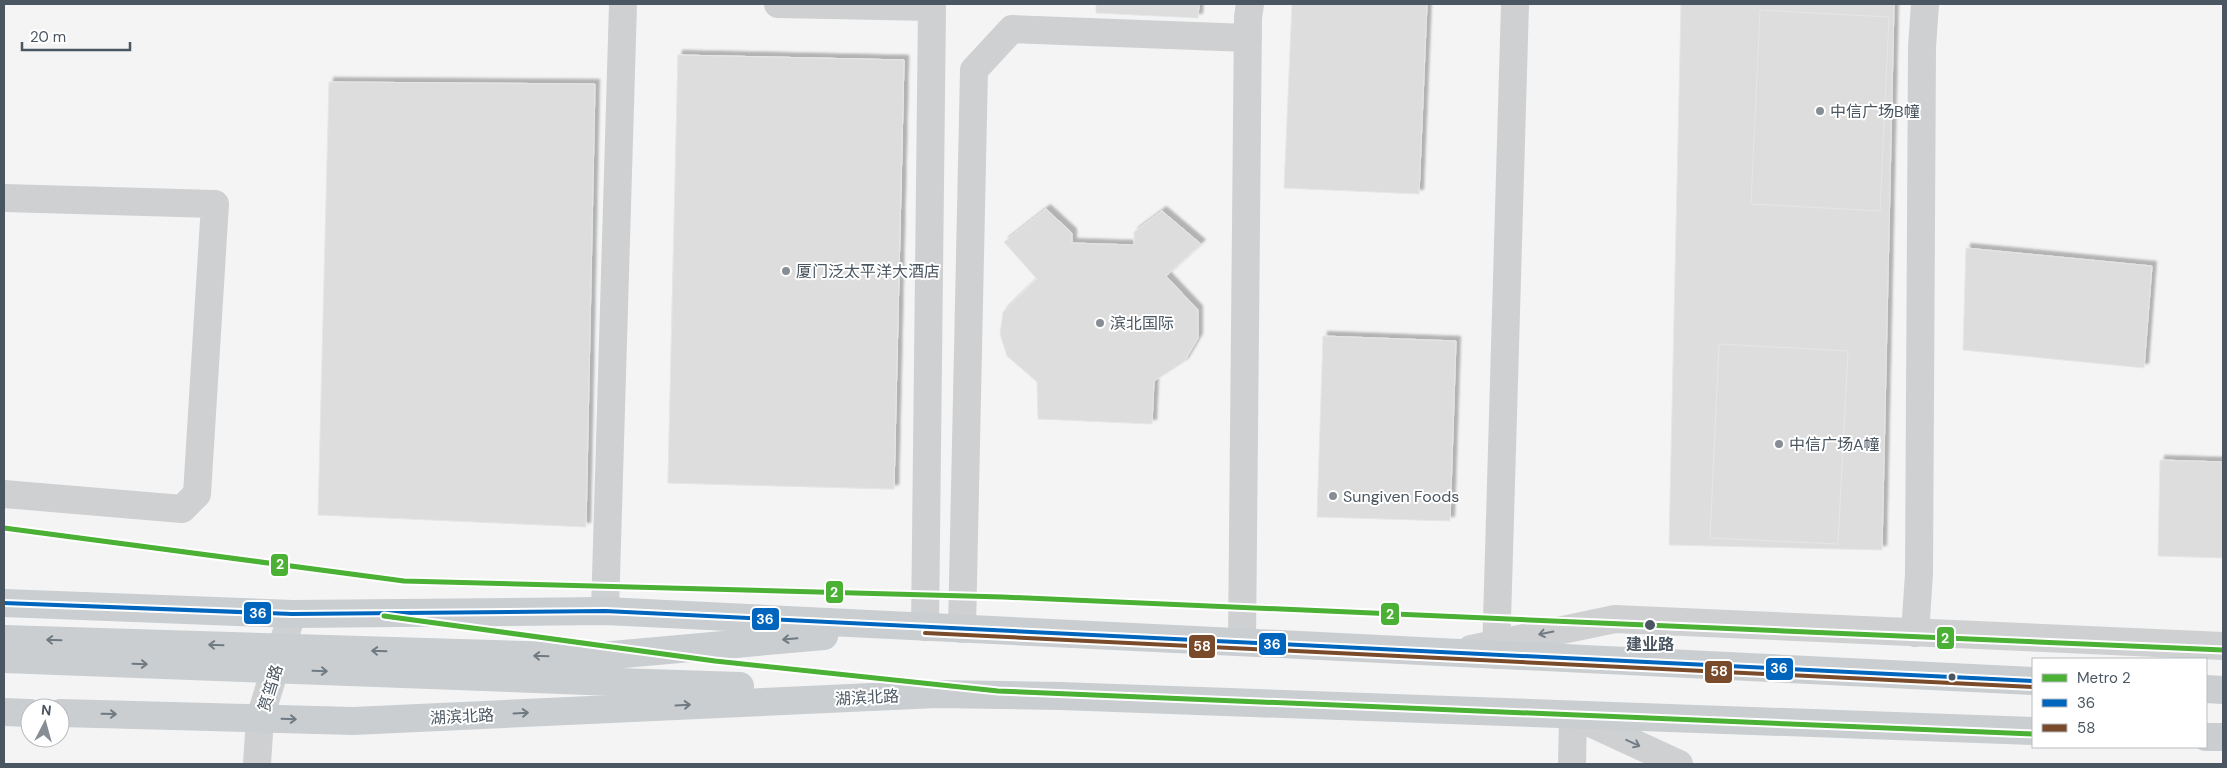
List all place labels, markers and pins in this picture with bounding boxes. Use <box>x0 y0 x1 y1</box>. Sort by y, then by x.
place label: 中信广场B幢 <box>1830 101 1920 122</box>
marker: 中信广场B幢 <box>1814 105 1826 117</box>
place label: 厦门泛太平洋大酒店 <box>796 261 940 282</box>
marker: 厦门泛太平洋大酒店 <box>780 265 792 277</box>
place label: 滨北国际 <box>1110 313 1174 334</box>
marker: 滨北国际 <box>1094 317 1106 329</box>
place label: 中信广场A幢 <box>1789 434 1880 455</box>
marker: 中信广场A幢 <box>1773 438 1785 450</box>
place label: Sungiven Foods <box>1343 486 1459 507</box>
marker: Sungiven Foods <box>1327 490 1339 502</box>
marker: 建业路 <box>1643 618 1657 632</box>
place label: 建业路 <box>1626 634 1674 655</box>
unlabelled marker <box>1947 672 1957 682</box>

